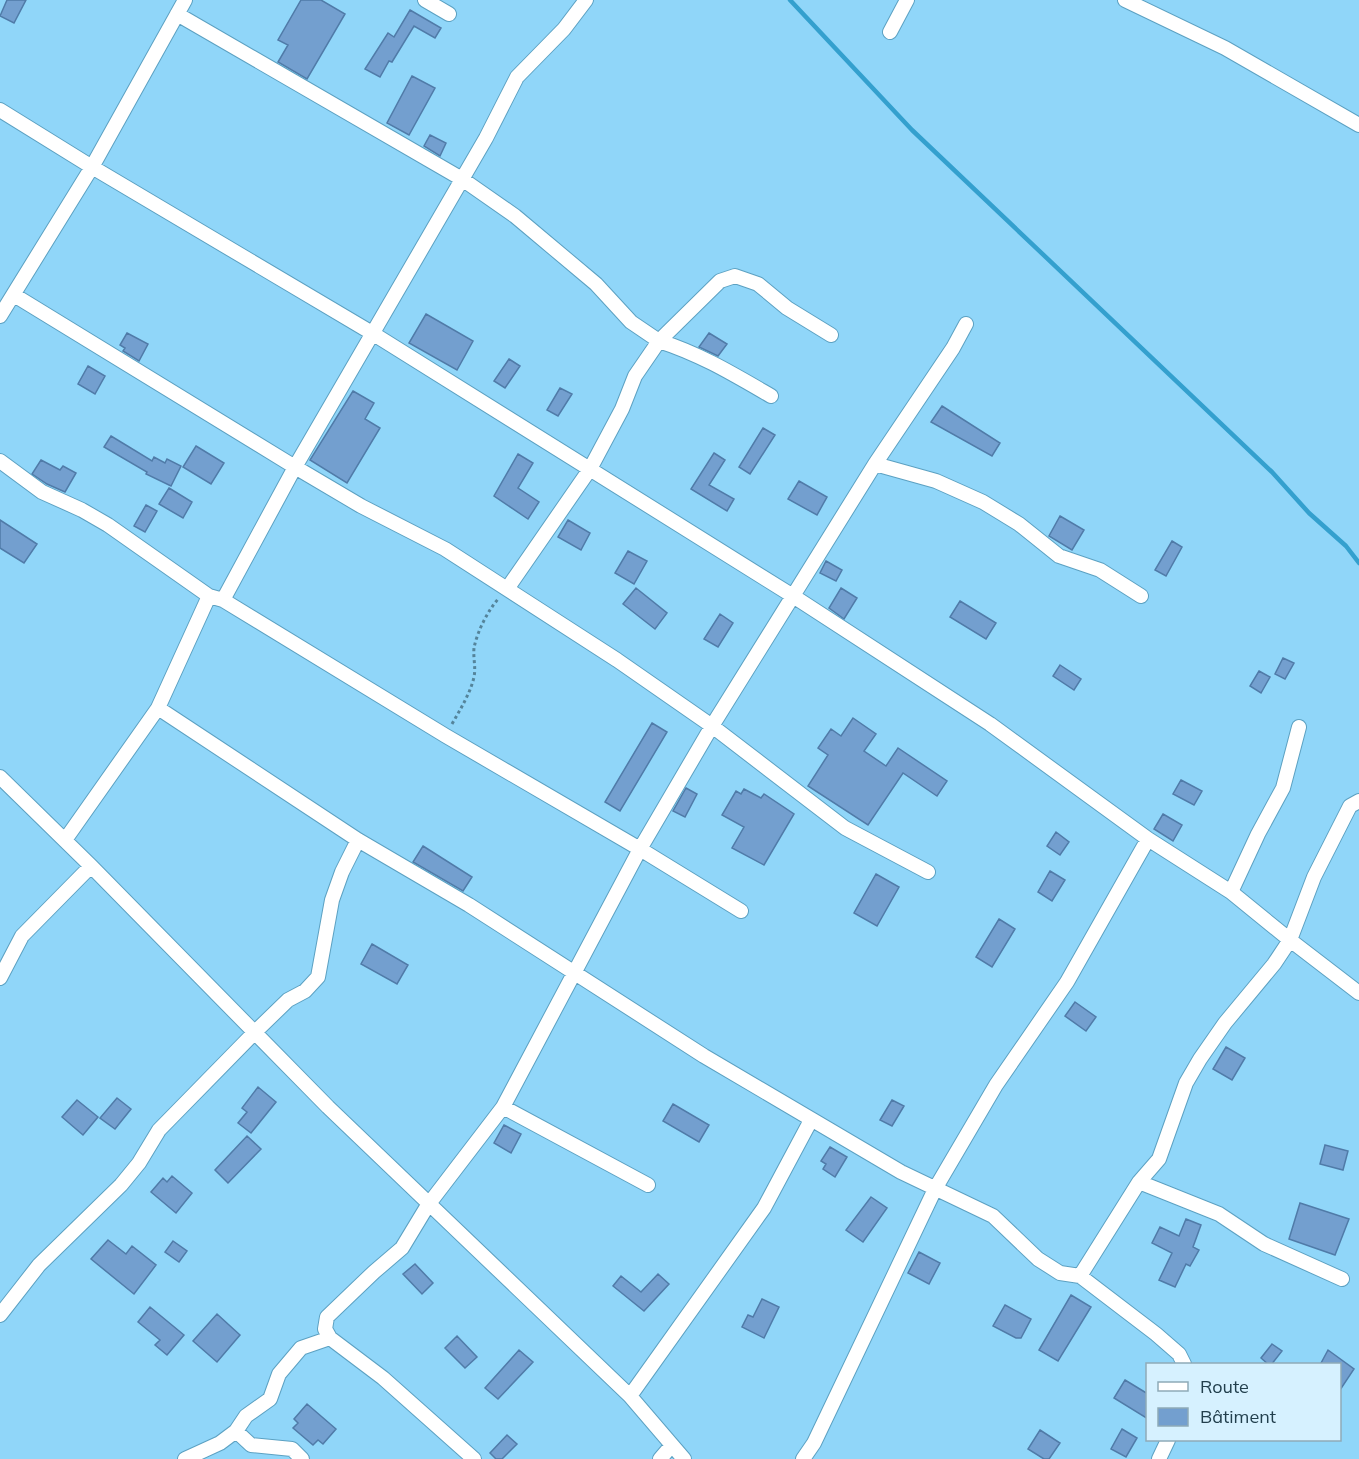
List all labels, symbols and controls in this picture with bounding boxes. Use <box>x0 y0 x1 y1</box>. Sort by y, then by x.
legend <box>1146 1363 1341 1441</box>
text: Route <box>1200 1375 1249 1398</box>
text: Bâtiment <box>1200 1405 1276 1428</box>

